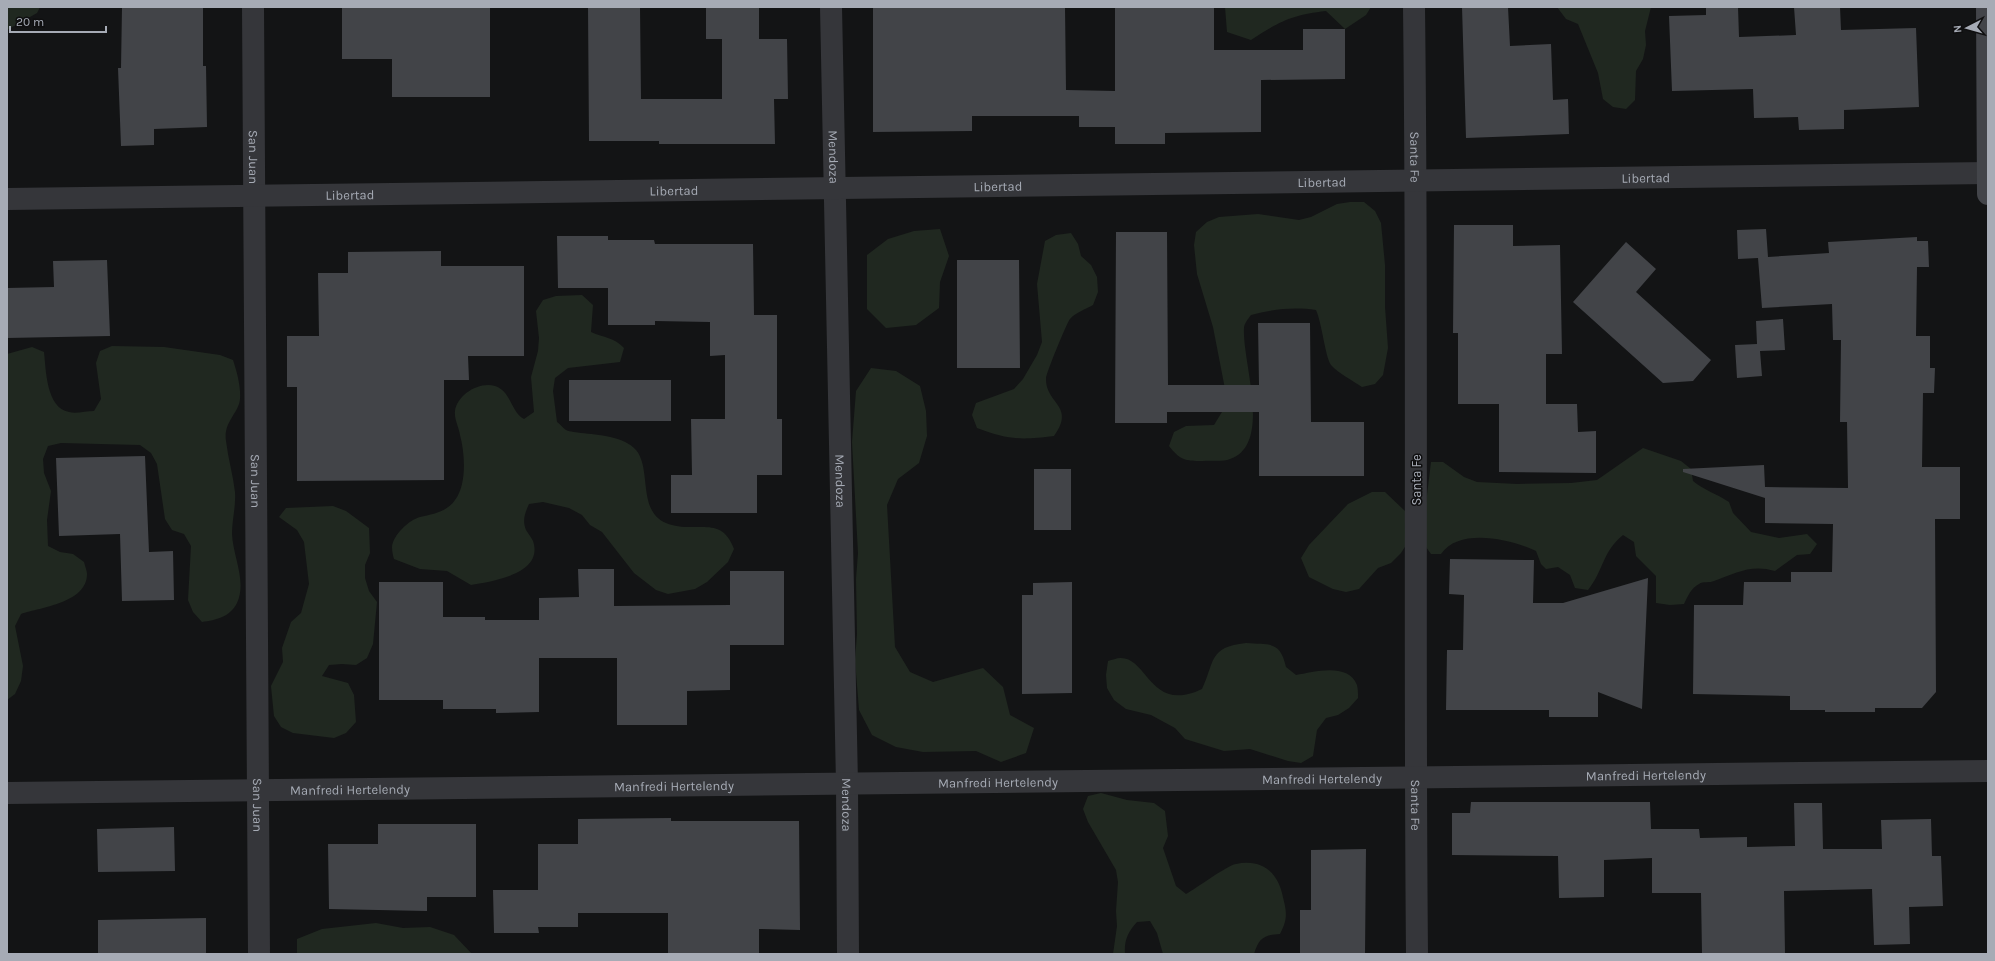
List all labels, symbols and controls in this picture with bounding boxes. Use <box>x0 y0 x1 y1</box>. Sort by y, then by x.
scale bar <box>10 8 106 34</box>
north arrow <box>1947 8 1987 48</box>
text: 20 m <box>16 15 44 29</box>
text: N <box>1951 24 1964 34</box>
street label: San Juan <box>246 130 261 184</box>
street label: Mendoza <box>826 130 842 184</box>
street label: Santa Fe <box>1407 131 1422 183</box>
street label: Libertad <box>1621 170 1670 186</box>
street label: Libertad <box>1297 174 1346 190</box>
street label: Libertad <box>973 179 1022 194</box>
street label: Libertad <box>649 183 698 199</box>
street label: Libertad <box>325 187 374 203</box>
street label: San Juan <box>248 454 263 508</box>
street label: Mendoza <box>832 454 848 508</box>
street label: Santa Fe <box>1409 454 1424 506</box>
street label: Manfredi Hertelendy <box>1586 767 1706 783</box>
street label: Manfredi Hertelendy <box>1262 771 1382 787</box>
street label: Manfredi Hertelendy <box>938 774 1058 791</box>
street label: San Juan <box>250 778 265 832</box>
street label: Manfredi Hertelendy <box>614 778 734 794</box>
street label: Mendoza <box>839 778 854 832</box>
street label: Santa Fe <box>1408 779 1423 831</box>
street label: Manfredi Hertelendy <box>290 782 410 798</box>

